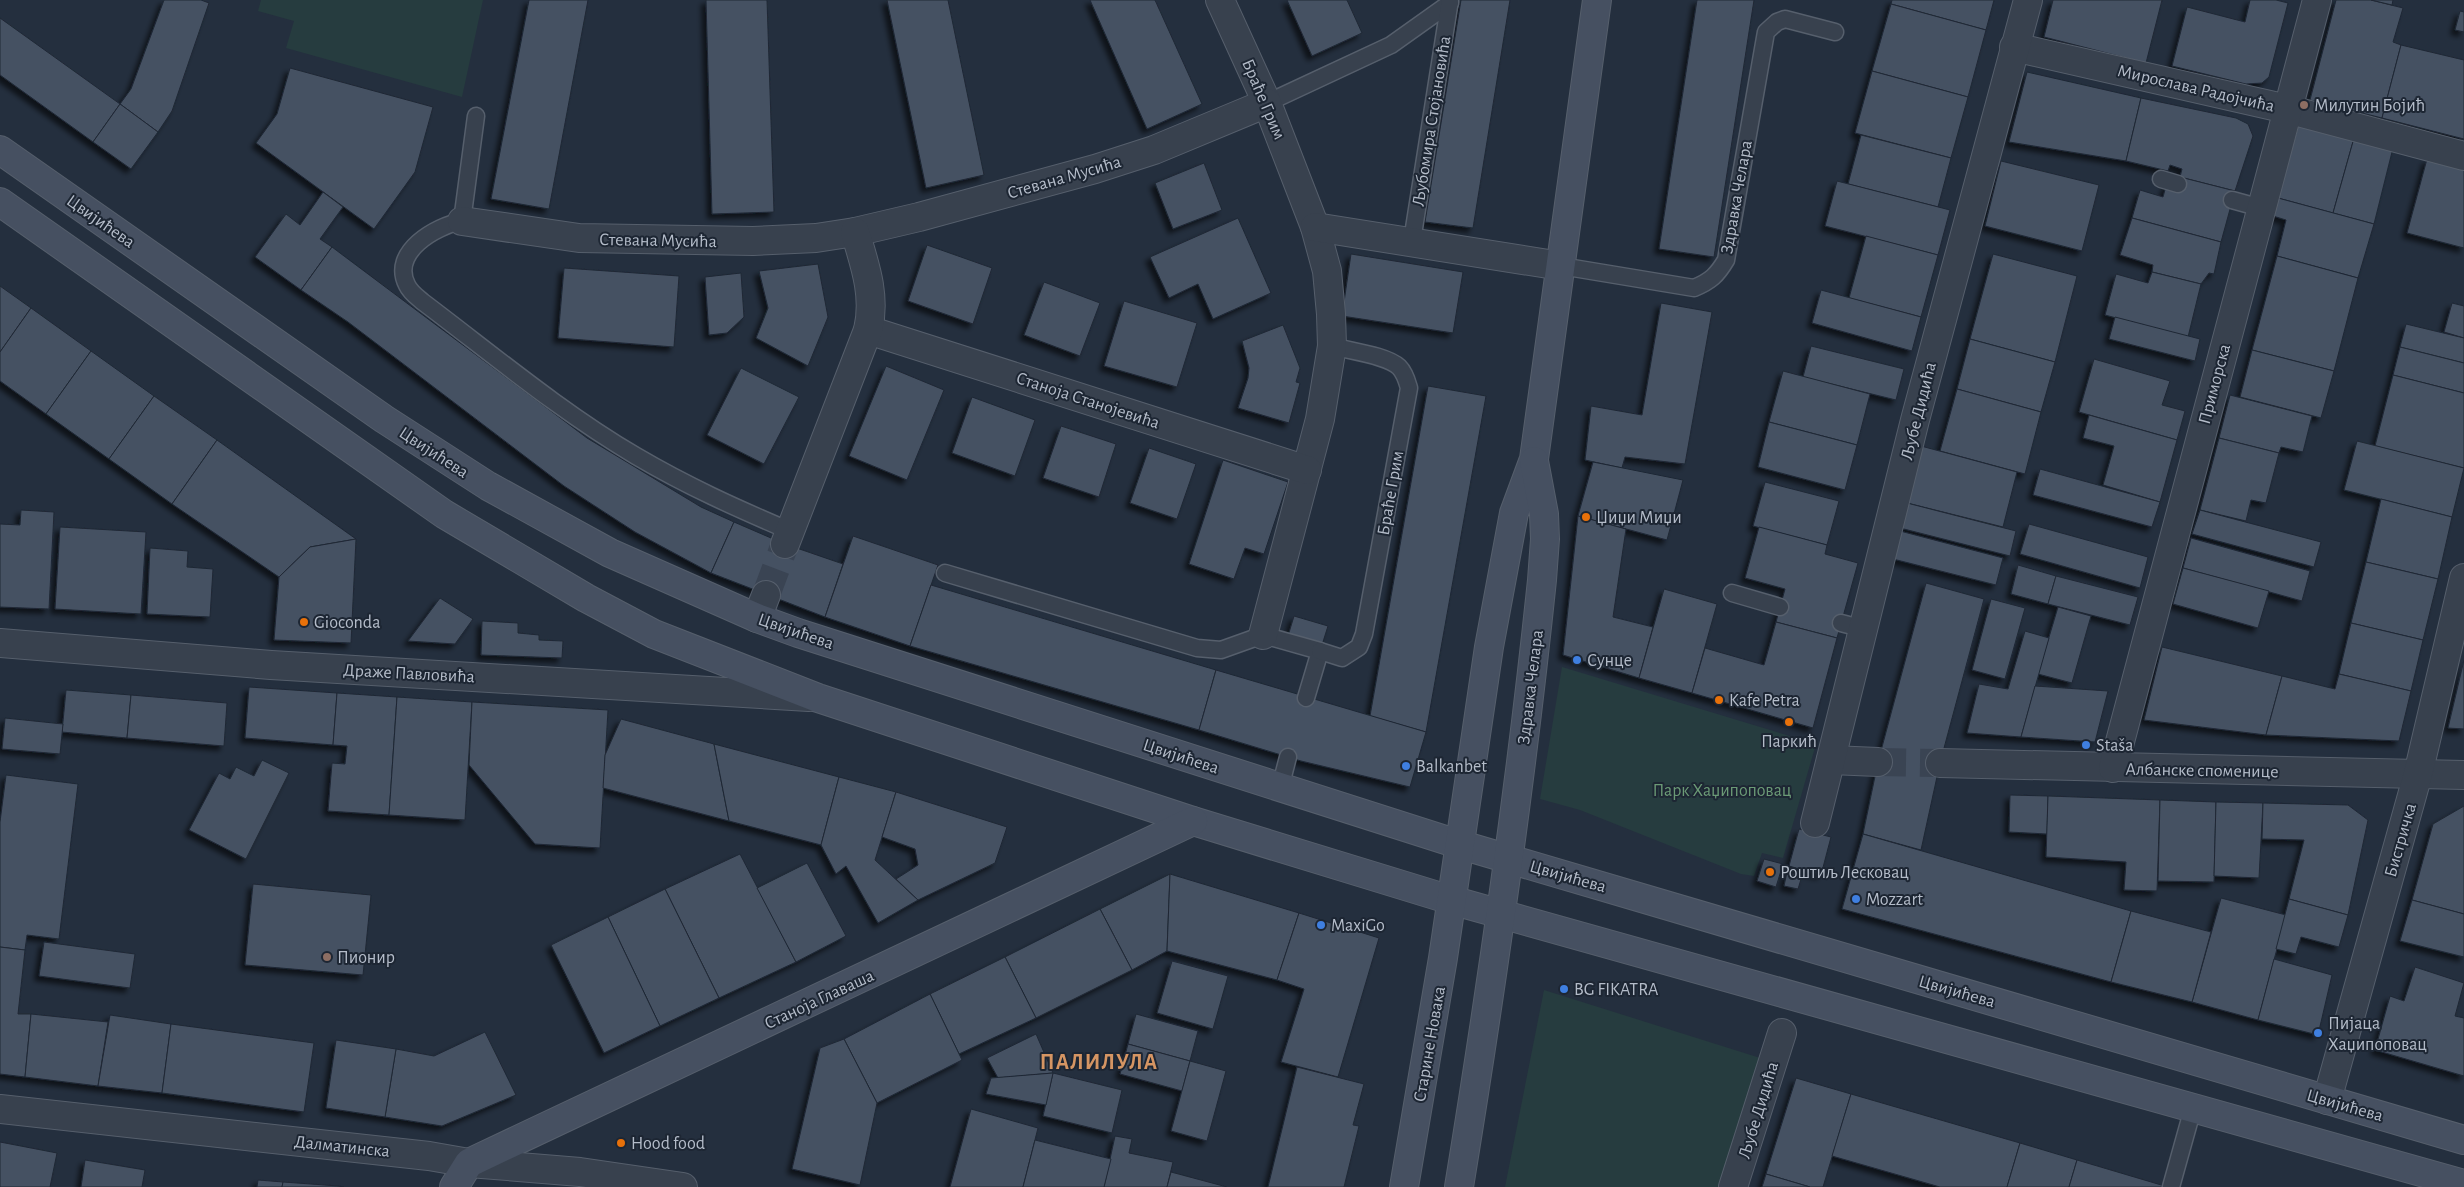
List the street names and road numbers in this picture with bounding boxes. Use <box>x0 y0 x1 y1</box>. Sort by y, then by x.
street label: Љубомира Стојановића <box>1409 34 1454 208</box>
street label: Браће Грим <box>1238 56 1288 142</box>
street label: Мирослава Радојчића <box>2115 62 2276 116</box>
street label: Здравка Челара <box>1718 139 1756 256</box>
street label: Стевана Мусића <box>1005 153 1123 203</box>
street label: Цвијићева <box>63 192 138 252</box>
street label: Стевана Мусића <box>599 231 717 251</box>
street label: Приморска <box>2196 342 2234 426</box>
street label: Љубе Дидића <box>1897 360 1940 462</box>
street label: Станоја Станојевића <box>1014 369 1162 433</box>
street label: Цвијићева <box>396 424 471 482</box>
street label: Браће Грим <box>1375 449 1407 537</box>
street label: Цвијићева <box>755 611 836 653</box>
street label: Здравка Челара <box>1515 629 1547 745</box>
street label: Драже Павловића <box>343 662 475 686</box>
street label: Цвијићева <box>1140 736 1221 778</box>
street label: Албанске споменице <box>2125 760 2279 781</box>
street label: Бистричка <box>2382 801 2420 879</box>
street label: Цвијићева <box>1527 857 1608 896</box>
street label: Станоја Главаша <box>762 967 877 1033</box>
street label: Цвијићева <box>1916 972 1997 1011</box>
street label: Старине Новака <box>1411 985 1449 1103</box>
street label: Љубе Дидића <box>1735 1059 1782 1161</box>
street label: Цвијићева <box>2304 1086 2385 1125</box>
street label: Далматинска <box>293 1133 391 1161</box>

